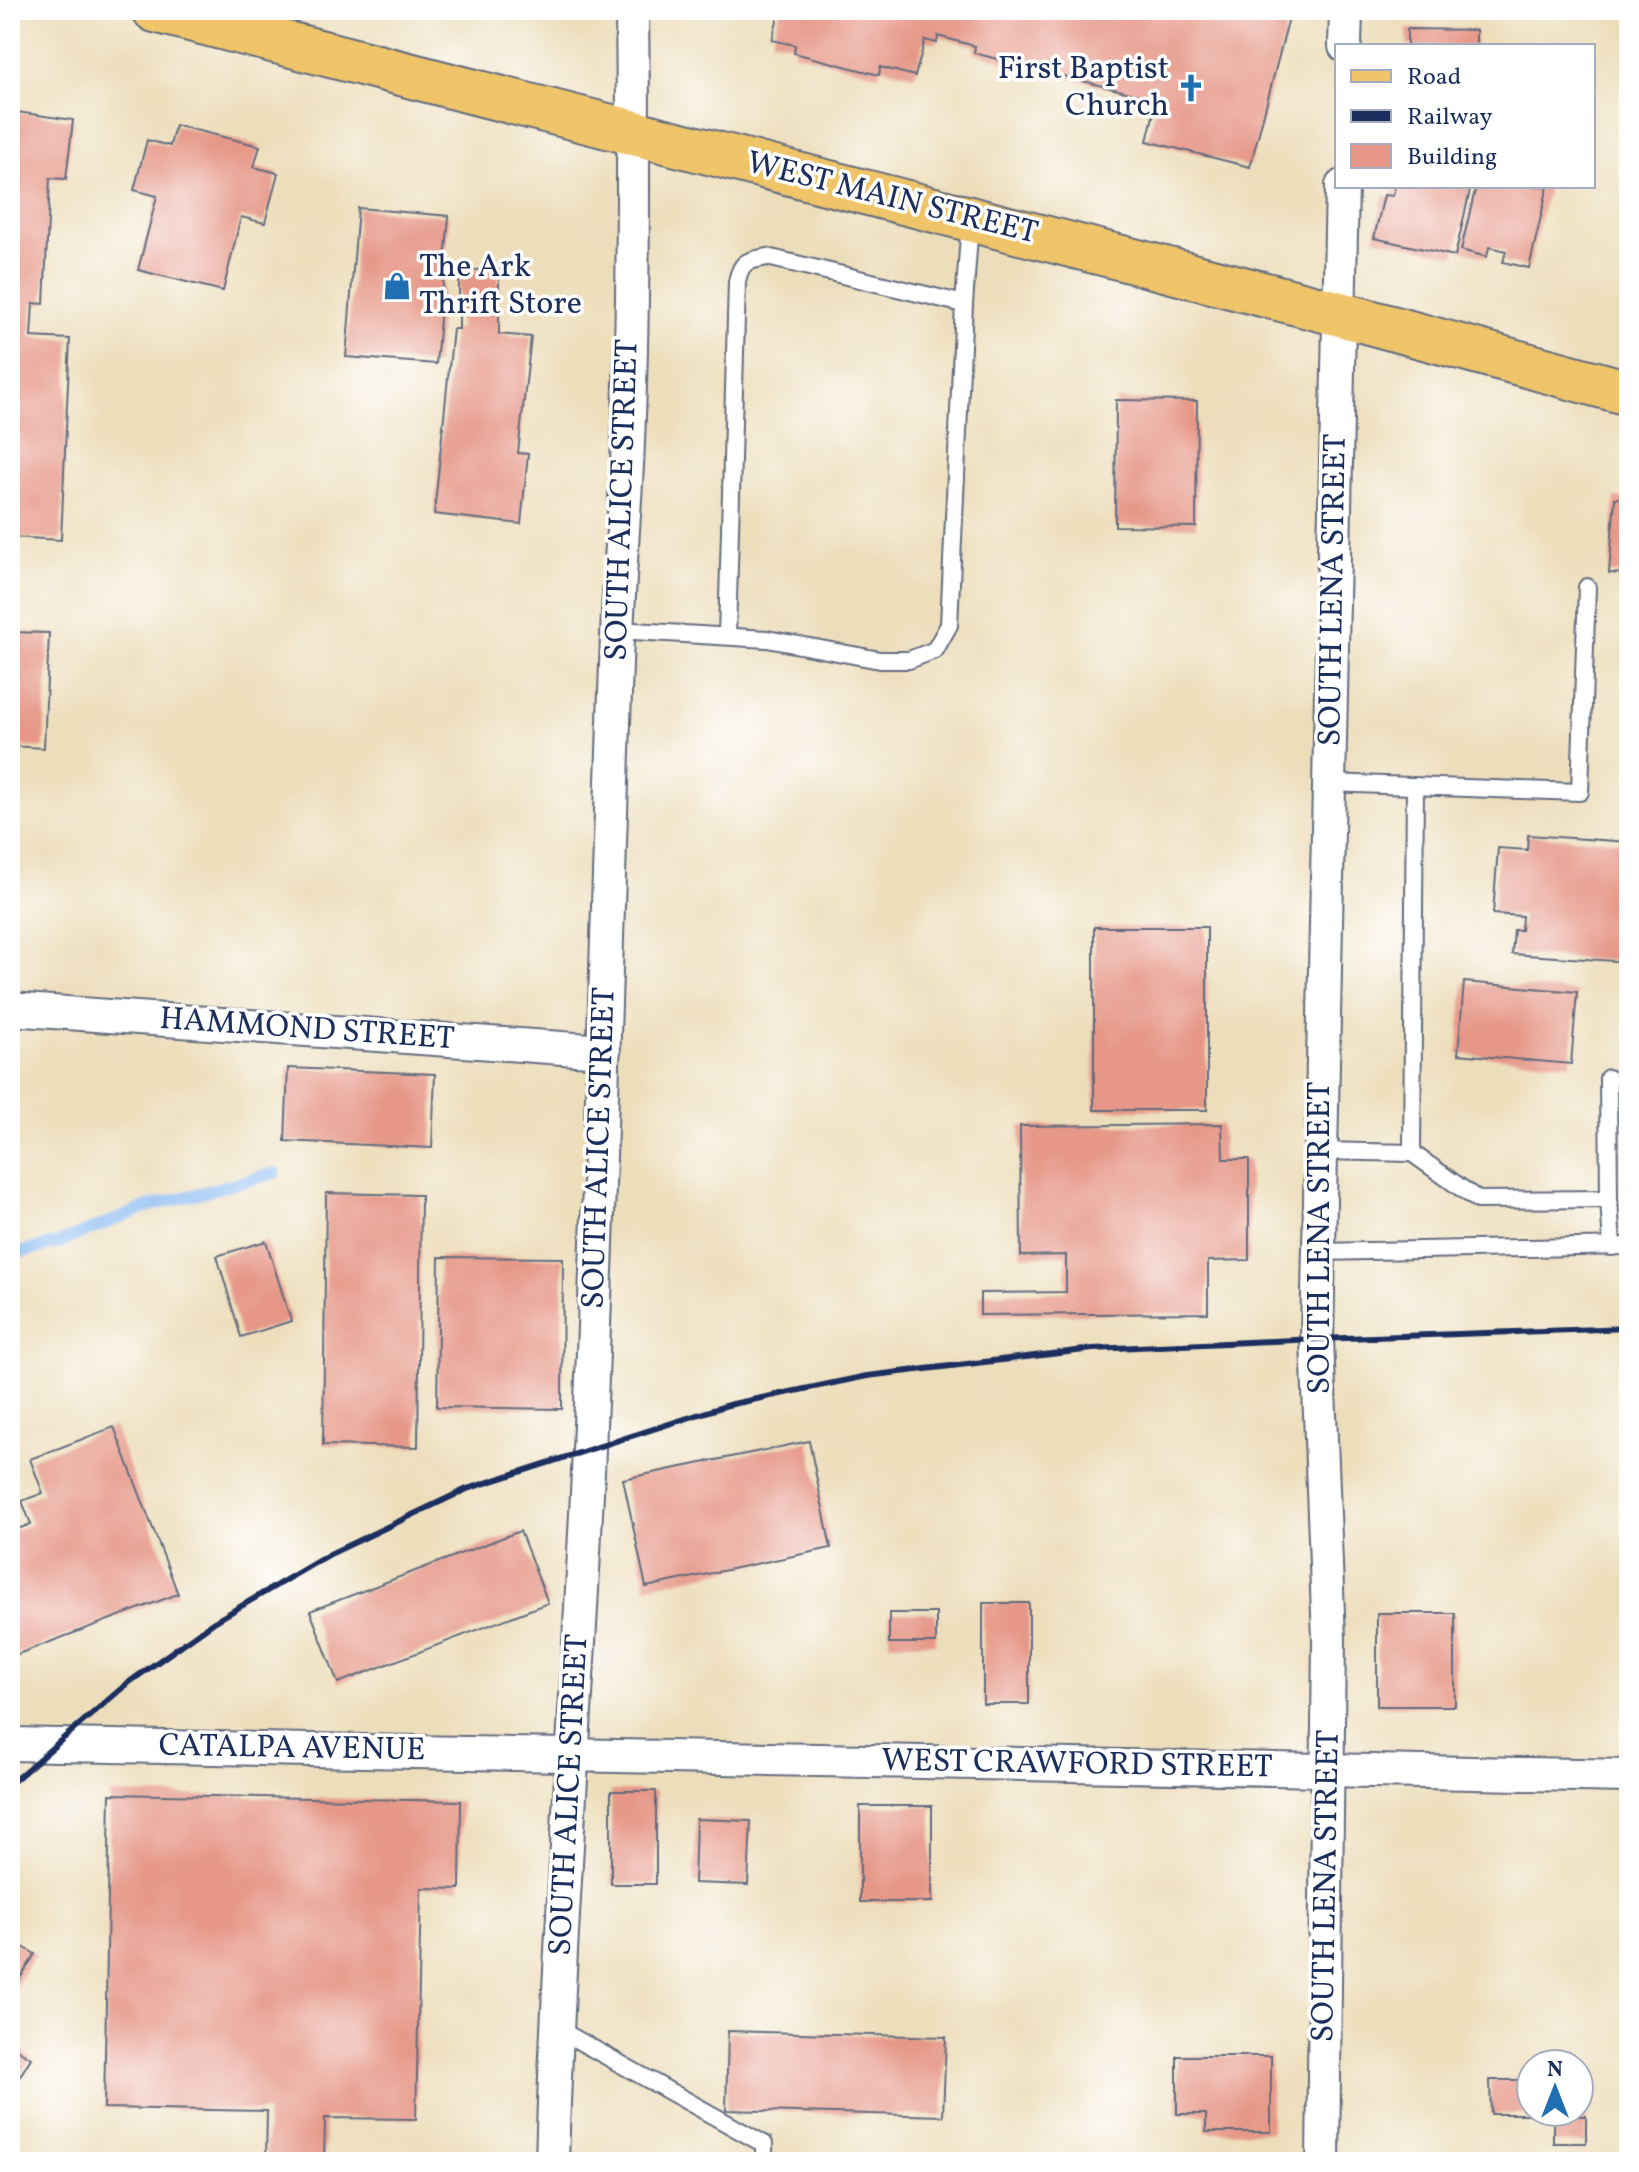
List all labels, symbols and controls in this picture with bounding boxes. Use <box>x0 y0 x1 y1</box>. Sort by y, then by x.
legend <box>1335 44 1595 188</box>
place label: First Baptist Church <box>998 48 1169 129</box>
text: Road <box>1407 61 1461 95</box>
church icon: First Baptist Church <box>1176 73 1206 103</box>
text: Railway <box>1407 101 1493 135</box>
text: Building <box>1407 141 1497 175</box>
street label: WEST MAIN STREET <box>742 142 1042 256</box>
place label: The Ark Thrift Store <box>419 246 582 327</box>
shop icon: The Ark Thrift Store <box>382 271 412 301</box>
street label: SOUTH ALICE STREET <box>595 338 651 662</box>
street label: SOUTH LENA STREET <box>1309 433 1359 747</box>
street label: SOUTH ALICE STREET <box>572 986 628 1310</box>
street label: HAMMOND STREET <box>158 998 456 1062</box>
street label: SOUTH LENA STREET <box>1299 1082 1343 1394</box>
street label: SOUTH ALICE STREET <box>540 1633 600 1957</box>
street label: CATALPA AVENUE <box>158 1725 426 1773</box>
street label: SOUTH LENA STREET <box>1302 1729 1352 2043</box>
street label: WEST CRAWFORD STREET <box>881 1740 1273 1790</box>
north arrow <box>1515 2048 1595 2128</box>
text: N <box>1547 2055 1563 2086</box>

